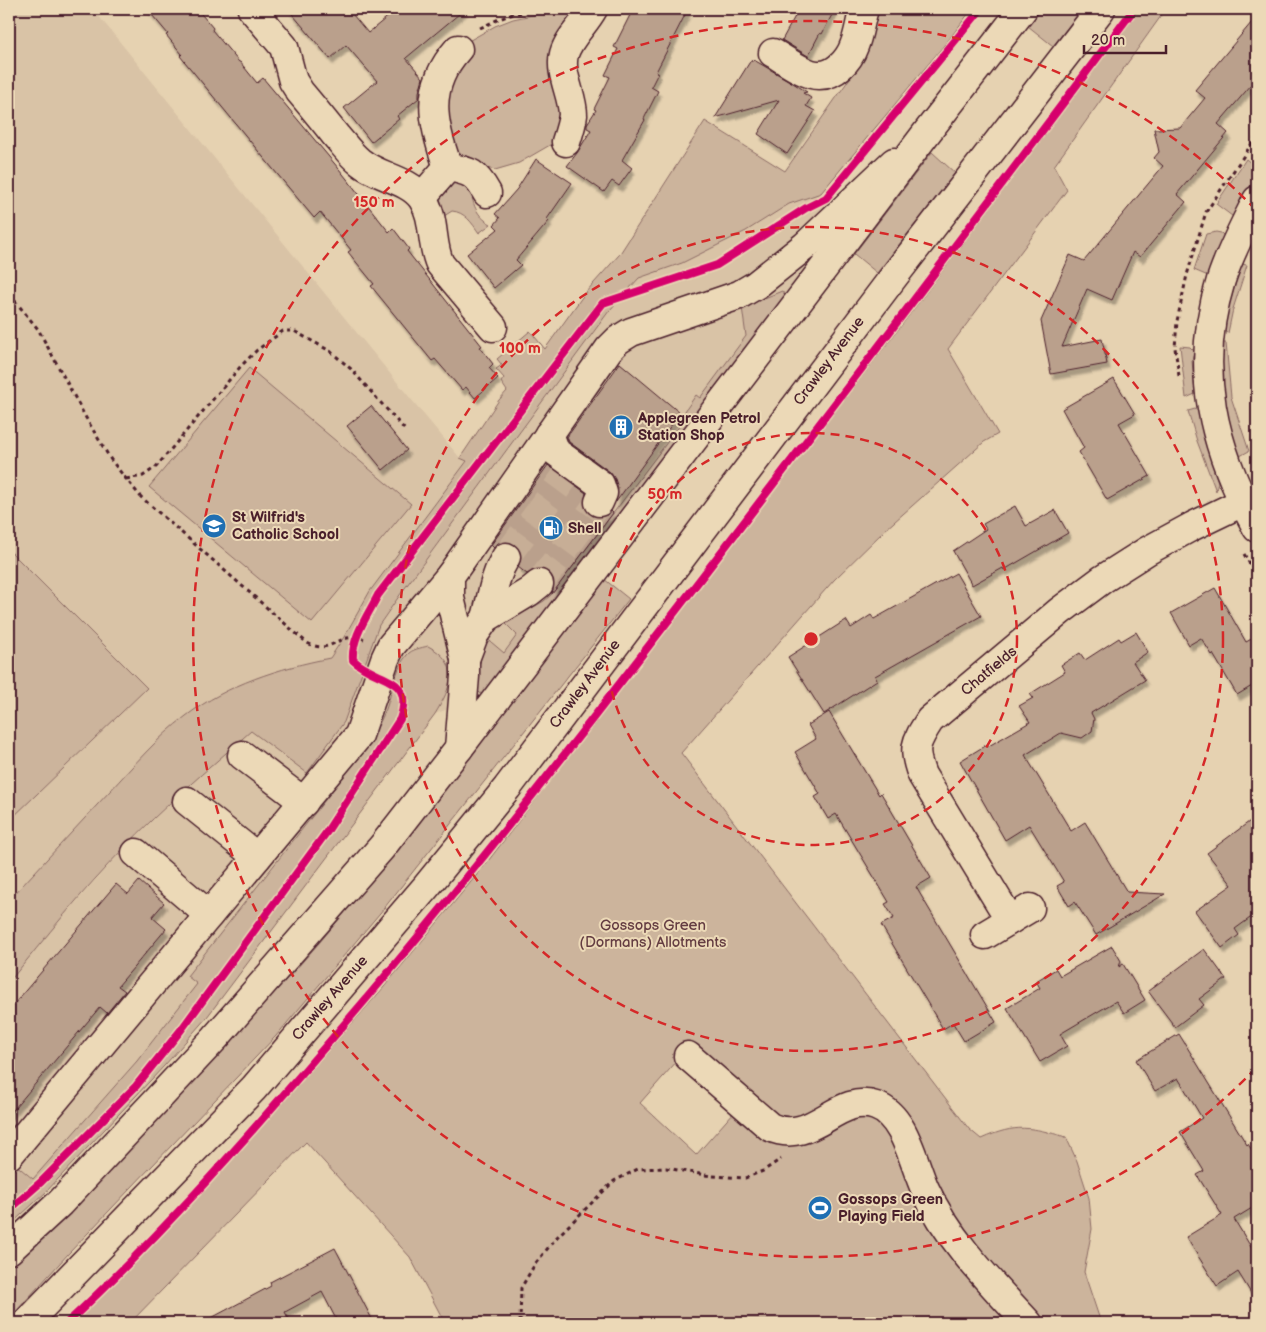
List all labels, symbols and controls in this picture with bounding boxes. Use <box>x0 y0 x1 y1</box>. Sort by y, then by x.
scale bar <box>1084 22 1166 54</box>
text: 20 m <box>1091 31 1125 50</box>
text: 150 m <box>353 193 395 212</box>
street label: Crawley Avenue <box>789 313 869 409</box>
text: 100 m <box>499 339 541 358</box>
place label: Applegreen Petrol Station Shop <box>637 409 761 445</box>
building icon: Applegreen Petrol Station Shop <box>608 414 634 440</box>
text: 50 m <box>648 485 683 504</box>
place label: St Wilfrid's Catholic School <box>232 508 339 544</box>
school or university icon: St Wilfrid's Catholic School <box>201 513 227 539</box>
fuel station icon: Shell <box>538 515 564 541</box>
place label: Shell <box>568 519 601 538</box>
centre of rings <box>802 630 820 648</box>
street label: Crawley Avenue <box>545 636 625 732</box>
street label: Chatfields <box>957 642 1021 700</box>
park label: Gossops Green (Dormans) Allotments <box>580 916 727 952</box>
street label: Crawley Avenue <box>288 951 372 1044</box>
place label: Gossops Green Playing Field <box>838 1190 943 1226</box>
sports icon: Gossops Green Playing Field <box>807 1195 833 1221</box>

